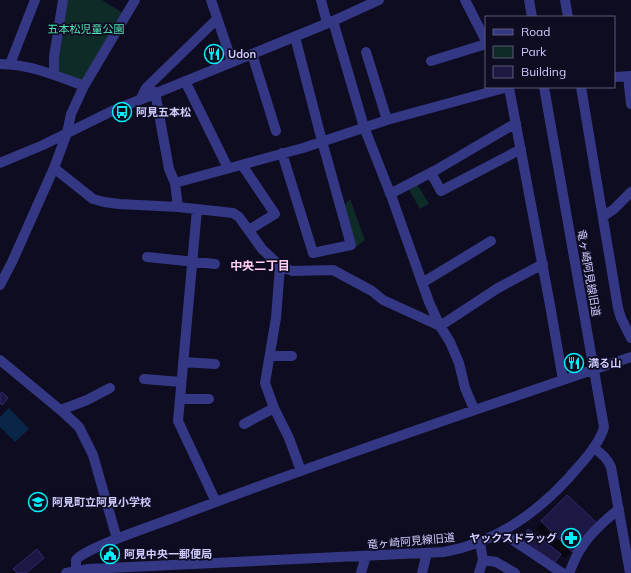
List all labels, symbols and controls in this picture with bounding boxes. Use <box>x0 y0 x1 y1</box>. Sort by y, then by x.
legend <box>485 16 615 88</box>
park label: 五本松児童公園 <box>48 22 125 36</box>
text: Road <box>521 24 550 39</box>
restaurant icon: Udon <box>203 43 225 65</box>
text: Park <box>521 44 547 59</box>
place label: Udon <box>228 47 256 61</box>
text: Building <box>521 64 566 79</box>
bus stop icon: 阿見五本松 <box>111 101 133 123</box>
place label: 阿見五本松 <box>136 105 191 119</box>
street label: 竜ヶ崎阿見線旧道 <box>574 228 604 318</box>
district label: 中央二丁目 <box>230 258 290 273</box>
restaurant icon: 満る山 <box>563 352 585 374</box>
place label: 満る山 <box>588 356 621 370</box>
school or university icon: 阿見町立阿見小学校 <box>27 491 49 513</box>
place label: 阿見町立阿見小学校 <box>52 495 151 509</box>
pharmacy icon: ヤックスドラッグ <box>560 527 582 549</box>
street label: 竜ヶ崎阿見線旧道 <box>367 530 455 552</box>
place label: ヤックスドラッグ <box>469 531 557 545</box>
public building icon: 阿見中央一郵便局 <box>99 543 121 565</box>
place label: 阿見中央一郵便局 <box>124 547 212 561</box>

